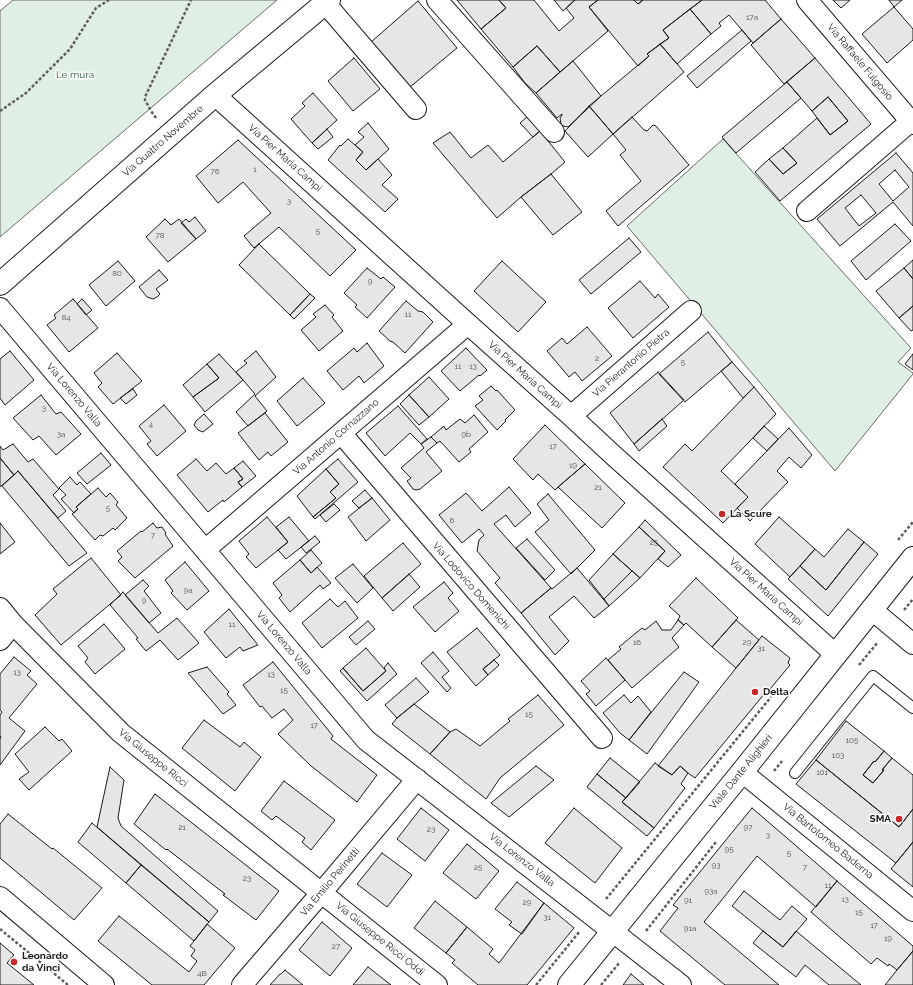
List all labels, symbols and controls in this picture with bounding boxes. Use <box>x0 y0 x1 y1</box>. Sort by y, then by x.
house number: 17a <box>746 13 758 23</box>
street label: Via Raffaele Fulgosio <box>824 21 896 103</box>
park label: Le mura <box>56 69 94 81</box>
street label: Via Quattro Novembre <box>120 103 206 179</box>
street label: Via Pier Maria Campi <box>246 122 324 194</box>
house number: 1 <box>253 165 257 175</box>
house number: 76 <box>210 167 220 177</box>
house number: 3 <box>287 197 291 207</box>
house number: 5 <box>316 227 320 237</box>
house number: 78 <box>155 231 165 241</box>
house number: 80 <box>112 269 122 279</box>
house number: 9 <box>368 277 372 287</box>
house number: 11 <box>405 310 411 320</box>
house number: 84 <box>61 313 71 323</box>
street label: Via Pierantonio Pietra <box>590 326 672 400</box>
street label: Via Pier Maria Campi <box>486 339 564 411</box>
house number: 2 <box>595 354 599 364</box>
house number: 5 <box>681 358 685 368</box>
street label: Via Lorenzo Valla <box>44 361 104 429</box>
house number: 11 <box>455 362 461 372</box>
house number: 13 <box>469 362 477 372</box>
street label: Via Antonio Cornazzano <box>291 396 381 478</box>
house number: 3 <box>42 404 46 414</box>
house number: 4 <box>149 420 153 430</box>
house number: 3a <box>57 430 65 440</box>
house number: 9b <box>461 430 471 440</box>
house number: 17 <box>549 442 557 452</box>
house number: 19 <box>569 461 577 471</box>
house number: 21 <box>594 483 602 493</box>
house number: 5 <box>106 504 110 514</box>
place label: La Scure <box>730 508 772 520</box>
marker: La Scure <box>717 509 727 519</box>
house number: 6 <box>450 516 454 526</box>
house number: 7 <box>151 531 155 541</box>
house number: 25 <box>650 538 658 548</box>
street label: Via Lodovico Domenichi <box>430 540 512 632</box>
street label: Via Pier Maria Campi <box>727 556 805 628</box>
house number: 9a <box>183 586 193 596</box>
house number: 9 <box>142 596 146 606</box>
street label: Via Lorenzo Valla <box>254 609 314 677</box>
house number: 11 <box>229 620 235 630</box>
house number: 16 <box>633 638 641 648</box>
house number: 29 <box>743 638 751 648</box>
house number: 31 <box>757 644 765 654</box>
house number: 13 <box>13 668 21 678</box>
house number: 13 <box>267 670 275 680</box>
house number: 15 <box>280 686 288 696</box>
place label: Delta <box>763 686 789 698</box>
marker: Delta <box>750 687 760 697</box>
house number: 15 <box>525 710 533 720</box>
house number: 17 <box>310 721 318 731</box>
street label: Via Giuseppe Ricci <box>116 726 190 790</box>
street label: Viale Dante Alighieri <box>707 732 775 812</box>
house number: 105 <box>846 736 858 746</box>
house number: 103 <box>832 751 844 761</box>
house number: 101 <box>816 768 828 778</box>
street label: Via Bartolomeo Baderna <box>780 801 876 881</box>
place label: SMA <box>870 813 891 825</box>
marker: SMA <box>894 814 904 824</box>
house number: 21 <box>178 823 186 833</box>
house number: 97 <box>744 823 752 833</box>
house number: 23 <box>427 825 435 835</box>
street label: Via Lorenzo Valla <box>487 831 557 889</box>
house number: 3 <box>766 831 770 841</box>
street label: Via Emilio Perinetti <box>298 845 362 919</box>
house number: 95 <box>724 845 734 855</box>
house number: 5 <box>787 849 791 859</box>
house number: 93 <box>712 861 720 871</box>
house number: 25 <box>474 863 482 873</box>
house number: 7 <box>803 863 807 873</box>
house number: 23 <box>243 874 251 884</box>
house number: 11 <box>825 881 831 891</box>
house number: 93a <box>704 887 718 897</box>
house number: 13 <box>841 895 849 905</box>
house number: 91 <box>684 896 692 906</box>
house number: 29 <box>523 898 531 908</box>
street label: Via Giuseppe Ricci Oddi <box>333 900 427 978</box>
house number: 15 <box>855 908 863 918</box>
house number: 31 <box>543 913 551 923</box>
house number: 17 <box>870 921 878 931</box>
house number: 91a <box>684 924 696 934</box>
house number: 19 <box>884 934 892 944</box>
house number: 27 <box>332 942 340 952</box>
place label: Leonardo da Vinci <box>22 950 68 974</box>
marker: Leonardo da Vinci <box>9 957 19 967</box>
house number: 4B <box>197 969 207 979</box>

